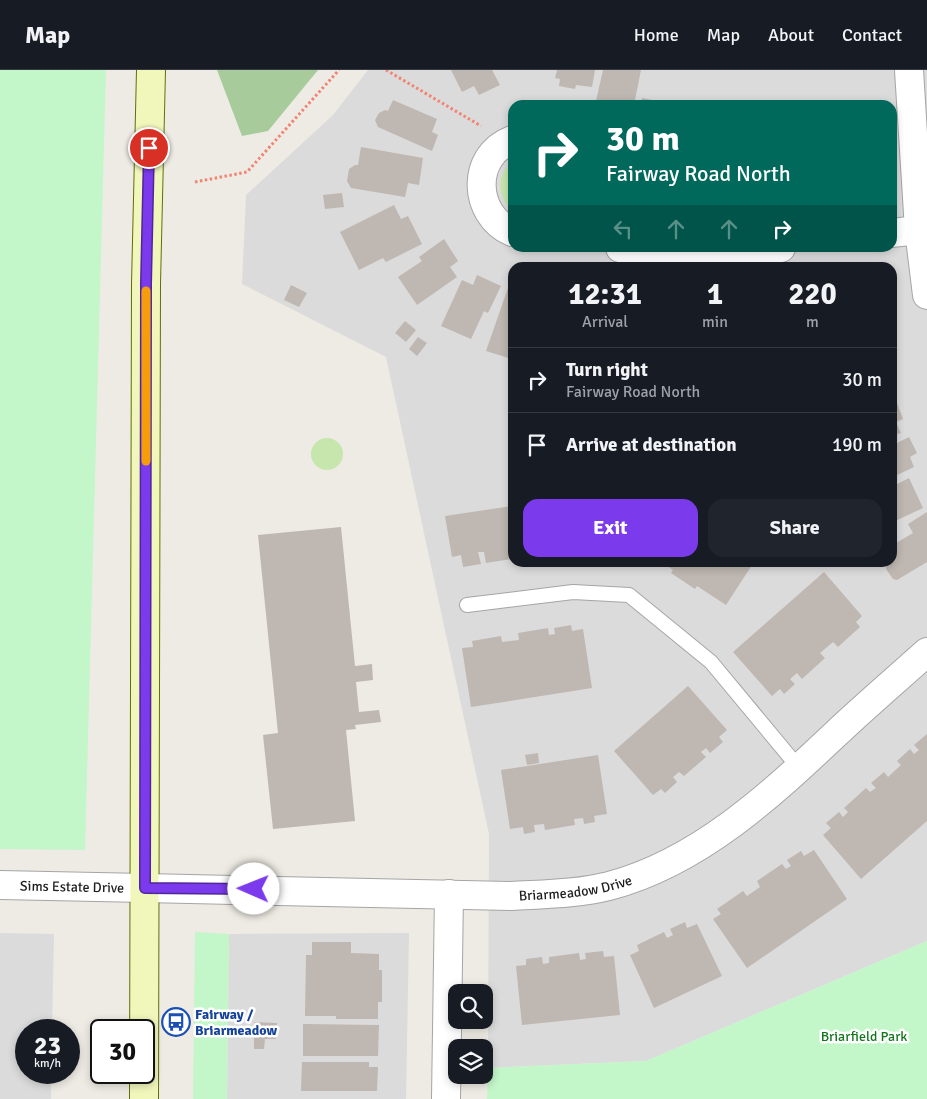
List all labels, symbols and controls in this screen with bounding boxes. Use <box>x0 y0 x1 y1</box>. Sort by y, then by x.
text: Map <box>25 20 70 50</box>
text: Home <box>634 24 679 46</box>
text: Map <box>707 24 740 46</box>
text: About <box>768 24 814 46</box>
text: Contact <box>842 24 902 46</box>
text: 30 m <box>606 117 680 160</box>
icon: right <box>523 120 588 185</box>
pin <box>128 127 170 169</box>
icon: arrive <box>135 134 163 162</box>
text: Fairway Road North <box>606 160 791 187</box>
icon: left <box>609 215 637 243</box>
icon: ahead <box>662 215 690 243</box>
icon: ahead <box>715 215 743 243</box>
icon: right <box>768 215 796 243</box>
text: 12:31 <box>568 276 642 313</box>
text: 1 <box>707 276 723 313</box>
text: 220 <box>788 276 837 313</box>
text: Arrival <box>582 312 628 332</box>
text: min <box>702 312 728 332</box>
text: m <box>806 312 819 332</box>
text: Turn right <box>566 358 648 382</box>
icon: right <box>523 366 551 394</box>
text: 30 m <box>842 368 882 392</box>
text: Fairway Road North <box>566 382 700 402</box>
icon: arrive <box>523 431 551 459</box>
text: Arrive at destination <box>566 433 737 457</box>
text: 190 m <box>832 433 882 457</box>
button: Exit <box>523 499 698 557</box>
button: Share <box>708 499 882 557</box>
position arrow <box>227 862 279 914</box>
street label: Briarmeadow Drive <box>518 871 634 904</box>
street label: Sims Estate Drive <box>20 877 124 896</box>
map controls <box>448 984 493 1084</box>
button: search <box>448 984 493 1029</box>
place label: Fairway / Briarmeadow <box>195 1006 277 1039</box>
bus stop icon: Fairway / Briarmeadow <box>161 1007 191 1037</box>
speed limit sign: 30 <box>90 1019 155 1084</box>
park label: Briarfield Park <box>821 1028 907 1045</box>
text: 23 <box>34 1030 61 1061</box>
button: layers <box>448 1039 493 1084</box>
text: km/h <box>34 1056 61 1071</box>

